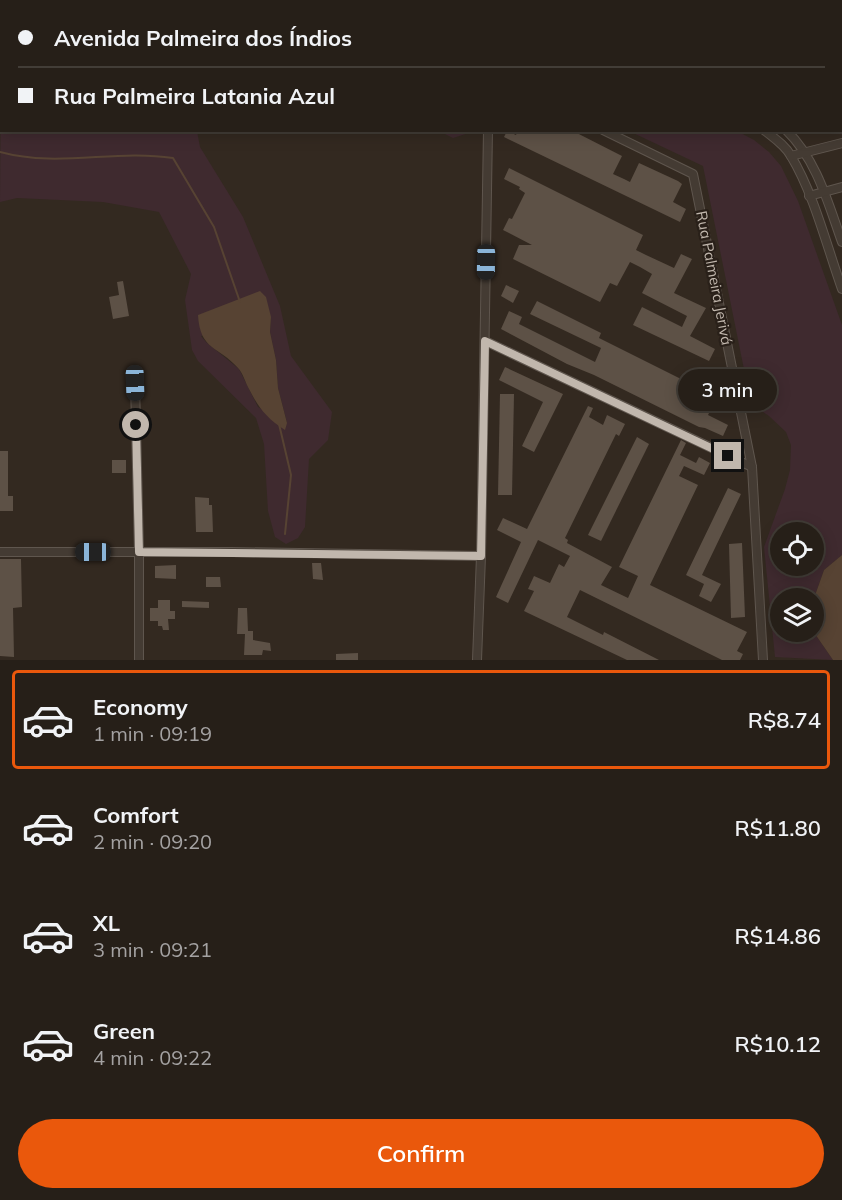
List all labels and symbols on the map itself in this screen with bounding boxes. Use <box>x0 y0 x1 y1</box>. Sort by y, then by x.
street label: Rua Palmeira Jerivá <box>692 209 737 347</box>
car <box>477 244 495 280</box>
car <box>125 365 145 401</box>
callout: 3 min <box>678 369 777 411</box>
route start <box>122 411 149 438</box>
route end <box>714 442 741 469</box>
car <box>75 543 111 561</box>

